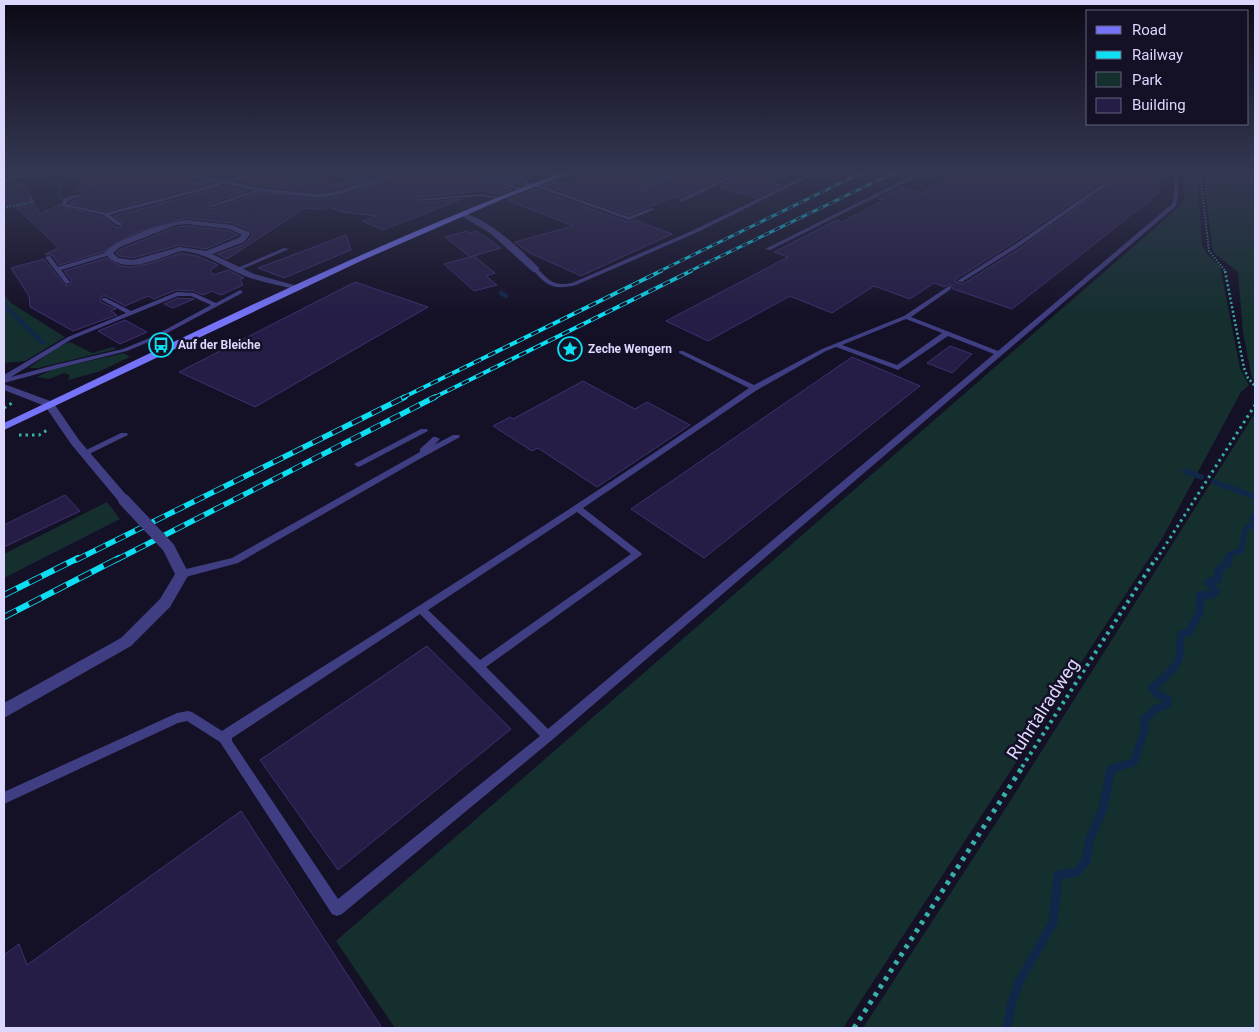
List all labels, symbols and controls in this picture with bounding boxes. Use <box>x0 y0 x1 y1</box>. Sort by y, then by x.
legend <box>1086 10 1249 125</box>
text: Road <box>1132 21 1166 39</box>
text: Railway <box>1132 46 1183 64</box>
text: Park <box>1132 71 1163 89</box>
text: Building <box>1132 96 1186 114</box>
bus stop icon: Auf der Bleiche <box>148 332 174 358</box>
place icon: Zeche Wengern <box>557 336 583 362</box>
place label: Auf der Bleiche <box>178 338 261 352</box>
place label: Zeche Wengern <box>588 342 672 356</box>
street label: Ruhrtalradweg <box>1002 654 1083 763</box>

